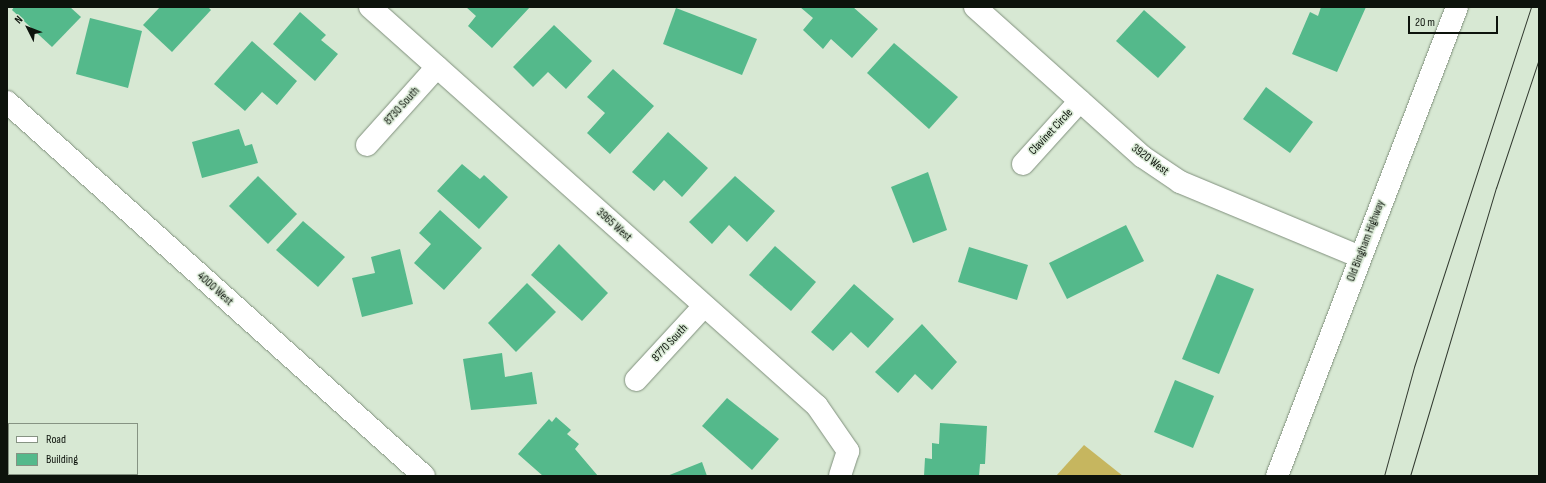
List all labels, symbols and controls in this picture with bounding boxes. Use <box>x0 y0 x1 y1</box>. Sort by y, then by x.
north arrow <box>8 8 48 48</box>
scale bar <box>1410 8 1500 34</box>
text: N <box>12 13 26 26</box>
text: 20 m <box>1415 15 1435 30</box>
street label: 8730 South <box>381 84 423 128</box>
street label: Clavinet Circle <box>1026 106 1076 158</box>
street label: 3920 West <box>1129 141 1171 179</box>
street label: Old Bingham Highway <box>1344 198 1388 284</box>
street label: 3965 West <box>593 205 635 245</box>
street label: 4000 West <box>194 269 236 309</box>
street label: 8770 South <box>649 321 691 365</box>
legend <box>8 423 138 475</box>
text: Road <box>46 432 66 447</box>
text: Building <box>46 452 78 467</box>

